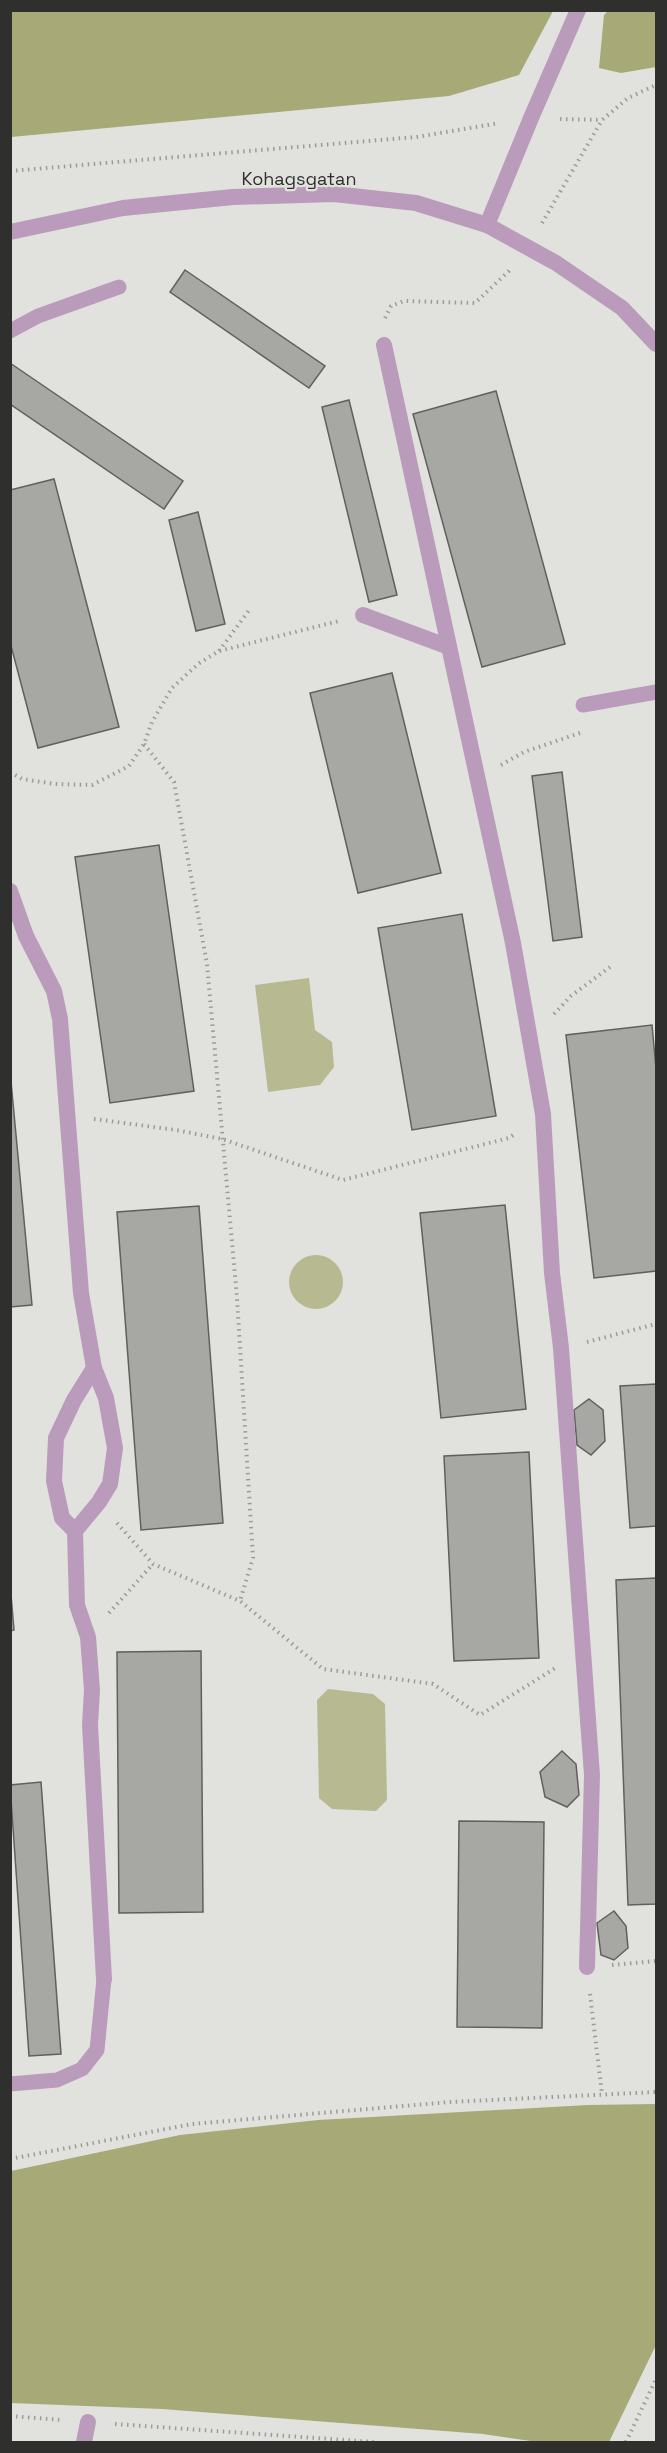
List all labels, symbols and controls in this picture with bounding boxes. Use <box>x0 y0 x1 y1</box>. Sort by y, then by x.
street label: Kohagsgatan <box>242 167 356 190</box>

